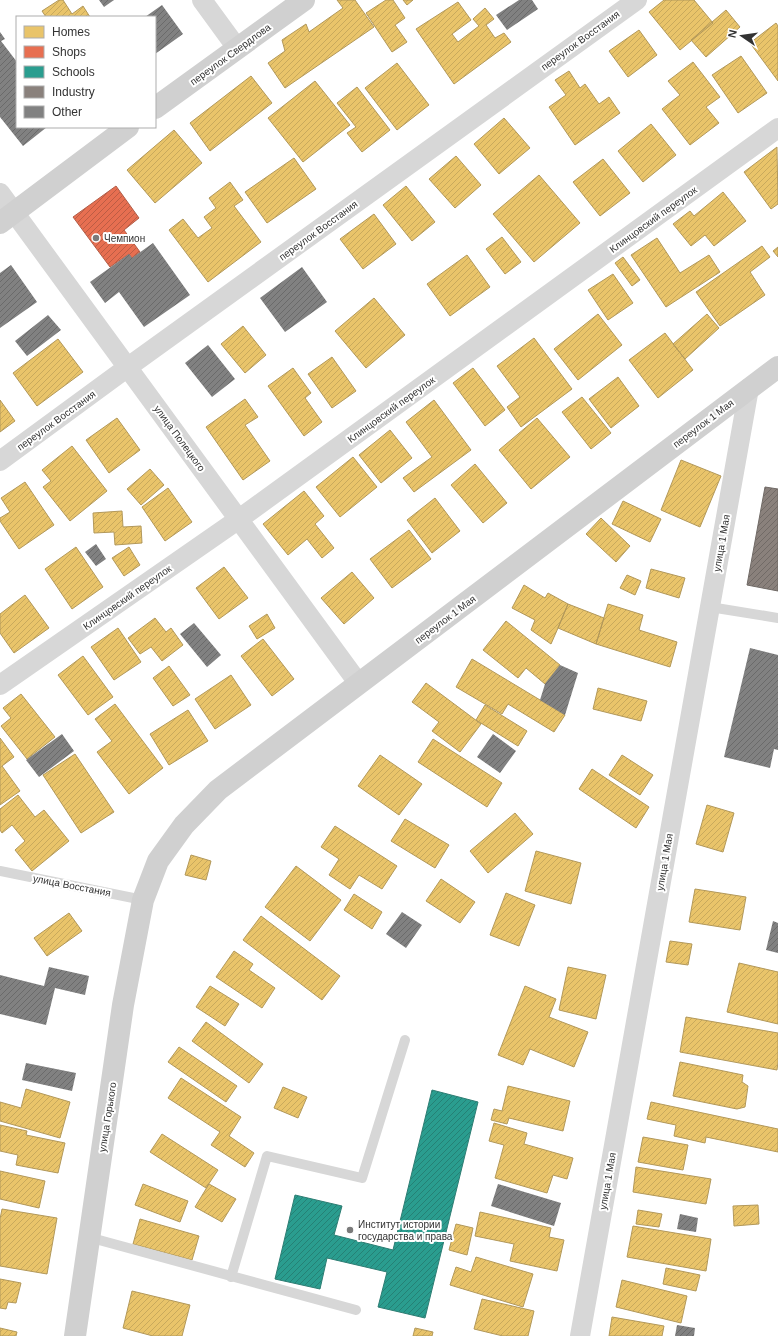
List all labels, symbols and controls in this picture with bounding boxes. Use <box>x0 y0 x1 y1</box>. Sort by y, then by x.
street label: переулок Восстания <box>539 8 622 73</box>
legend <box>16 16 156 128</box>
north arrow <box>722 16 762 56</box>
street label: переулок Свердлова <box>188 21 273 87</box>
text: Homes <box>52 25 90 39</box>
text: N <box>726 28 739 39</box>
text: Shops <box>52 45 86 59</box>
text: Schools <box>52 65 95 79</box>
text: Industry <box>52 85 95 99</box>
text: Other <box>52 105 82 119</box>
street label: Клинцовский переулок <box>608 184 700 255</box>
street label: переулок Восстания <box>277 198 360 263</box>
marker: Чемпион <box>91 233 101 243</box>
place label: Чемпион <box>104 233 145 244</box>
street label: Клинцовский переулок <box>346 374 438 445</box>
street label: переулок Восстания <box>15 388 98 453</box>
street label: переулок 1 Мая <box>671 397 736 450</box>
street label: улица Полецкого <box>152 403 208 474</box>
street label: улица 1 Мая <box>711 514 732 573</box>
street label: Клинцовский переулок <box>81 562 174 632</box>
street label: переулок 1 Мая <box>413 593 478 646</box>
street label: улица 1 Мая <box>654 833 675 892</box>
street label: улица Восстания <box>32 873 112 898</box>
street label: улица Горького <box>97 1081 118 1153</box>
street label: улица 1 Мая <box>597 1152 618 1211</box>
place label: Институт истории государства и права <box>358 1219 453 1242</box>
marker: Институт истории государства и права <box>345 1225 355 1235</box>

